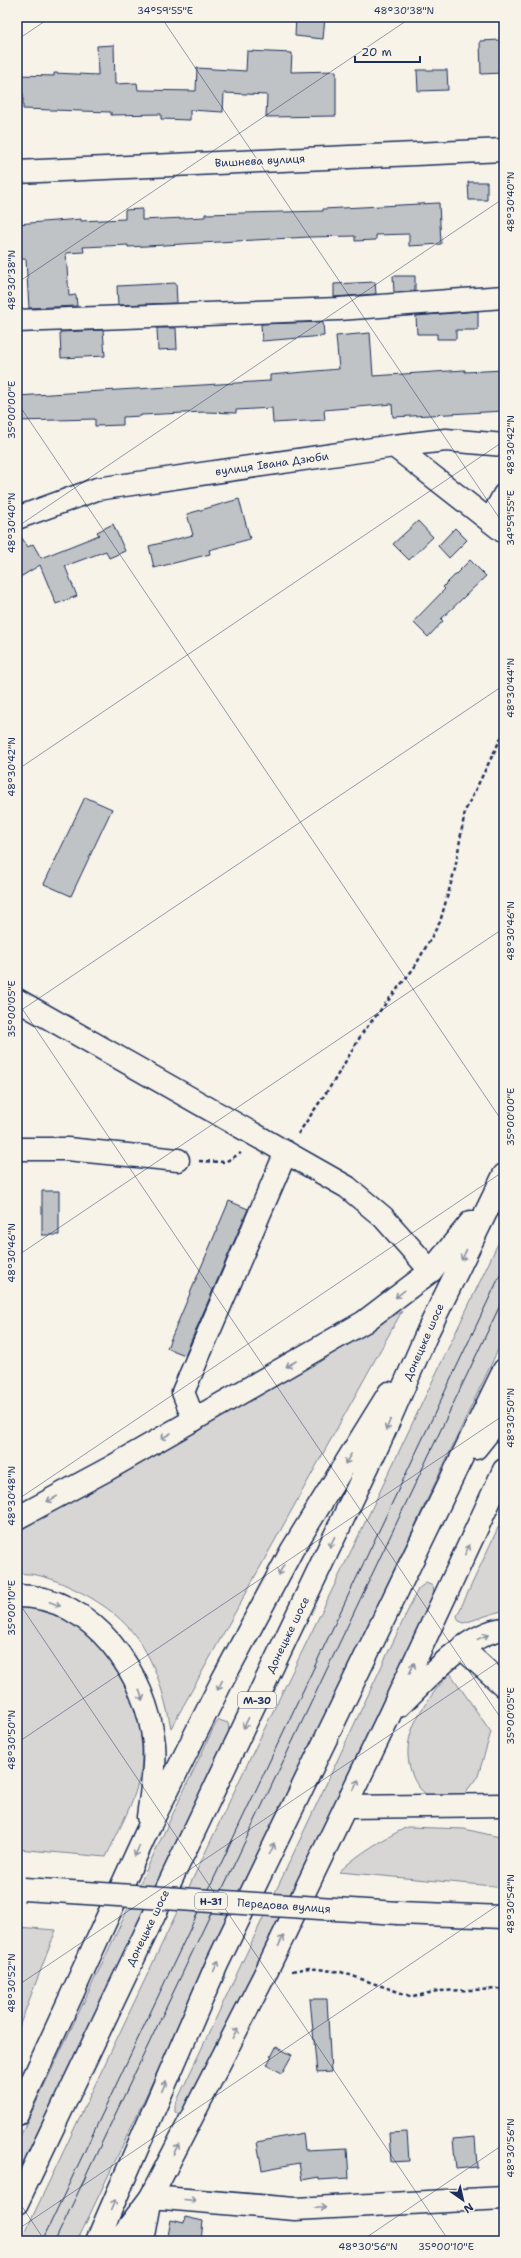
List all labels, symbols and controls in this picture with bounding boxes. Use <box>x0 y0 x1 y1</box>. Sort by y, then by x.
text: 34°59'55"E <box>137 4 193 17</box>
text: 48°30'38"N <box>374 4 434 17</box>
scale bar <box>355 38 420 64</box>
text: 20 m <box>361 44 392 60</box>
street label: Вишнева вулиця <box>214 151 306 171</box>
text: 48°30'40"N <box>504 172 517 232</box>
text: 48°30'38"N <box>5 250 18 310</box>
text: 35°00'00"E <box>5 381 18 439</box>
text: 48°30'42"N <box>504 415 517 475</box>
street label: вулиця Івана Дзюби <box>214 449 330 479</box>
text: 34°59'55"E <box>504 490 517 546</box>
text: 48°30'40"N <box>5 493 18 553</box>
text: 48°30'44"N <box>504 658 517 718</box>
text: 48°30'42"N <box>5 737 18 797</box>
text: 48°30'46"N <box>504 901 517 961</box>
text: 35°00'05"E <box>5 980 18 1038</box>
text: 35°00'00"E <box>504 1088 517 1146</box>
text: 48°30'46"N <box>5 1223 18 1283</box>
one-way arrow <box>460 1249 467 1261</box>
one-way arrow <box>395 1290 406 1299</box>
street label: Донецьке шосе <box>400 1301 448 1383</box>
one-way arrow <box>285 1361 297 1369</box>
text: 48°30'50"N <box>504 1388 517 1448</box>
one-way arrow <box>383 1418 391 1430</box>
one-way arrow <box>160 1433 172 1441</box>
one-way arrow <box>344 1453 352 1465</box>
text: 48°30'48"N <box>5 1466 18 1526</box>
one-way arrow <box>47 1496 59 1503</box>
one-way arrow <box>328 1536 335 1548</box>
one-way arrow <box>464 1544 471 1556</box>
one-way arrow <box>277 1564 284 1576</box>
text: 35°00'10"E <box>5 1580 18 1636</box>
street label: Донецьке шосе <box>263 1594 313 1676</box>
one-way arrow <box>48 1600 60 1608</box>
one-way arrow <box>477 1633 489 1640</box>
one-way arrow <box>409 1662 416 1674</box>
one-way arrow <box>216 1679 223 1691</box>
text: 35°00'05"E <box>504 1687 517 1745</box>
one-way arrow <box>138 1688 145 1701</box>
road number: М-30 <box>238 1692 276 1708</box>
text: 48°30'50"N <box>5 1710 18 1770</box>
one-way arrow <box>242 1717 249 1729</box>
one-way arrow <box>353 1780 360 1792</box>
one-way arrow <box>269 1844 276 1856</box>
one-way arrow <box>133 1845 140 1857</box>
text: 48°30'54"N <box>504 1874 517 1934</box>
street label: Донецьке шосе <box>123 1887 173 1969</box>
road number: Н-31 <box>195 1893 227 1909</box>
street label: Передова вулиця <box>237 1895 331 1917</box>
one-way arrow <box>278 1935 285 1947</box>
text: 48°30'52"N <box>5 1953 18 2013</box>
one-way arrow <box>212 1961 220 1973</box>
one-way arrow <box>232 2027 239 2039</box>
one-way arrow <box>161 2080 168 2092</box>
text: 48°30'56"N <box>504 2118 517 2178</box>
one-way arrow <box>172 2143 180 2155</box>
north arrow <box>443 2180 483 2220</box>
one-way arrow <box>183 2197 196 2204</box>
text: N <box>460 2199 476 2217</box>
one-way arrow <box>110 2200 117 2212</box>
one-way arrow <box>313 2204 326 2211</box>
text: 48°30'56"N <box>338 2240 398 2253</box>
text: 35°00'10"E <box>418 2240 474 2253</box>

